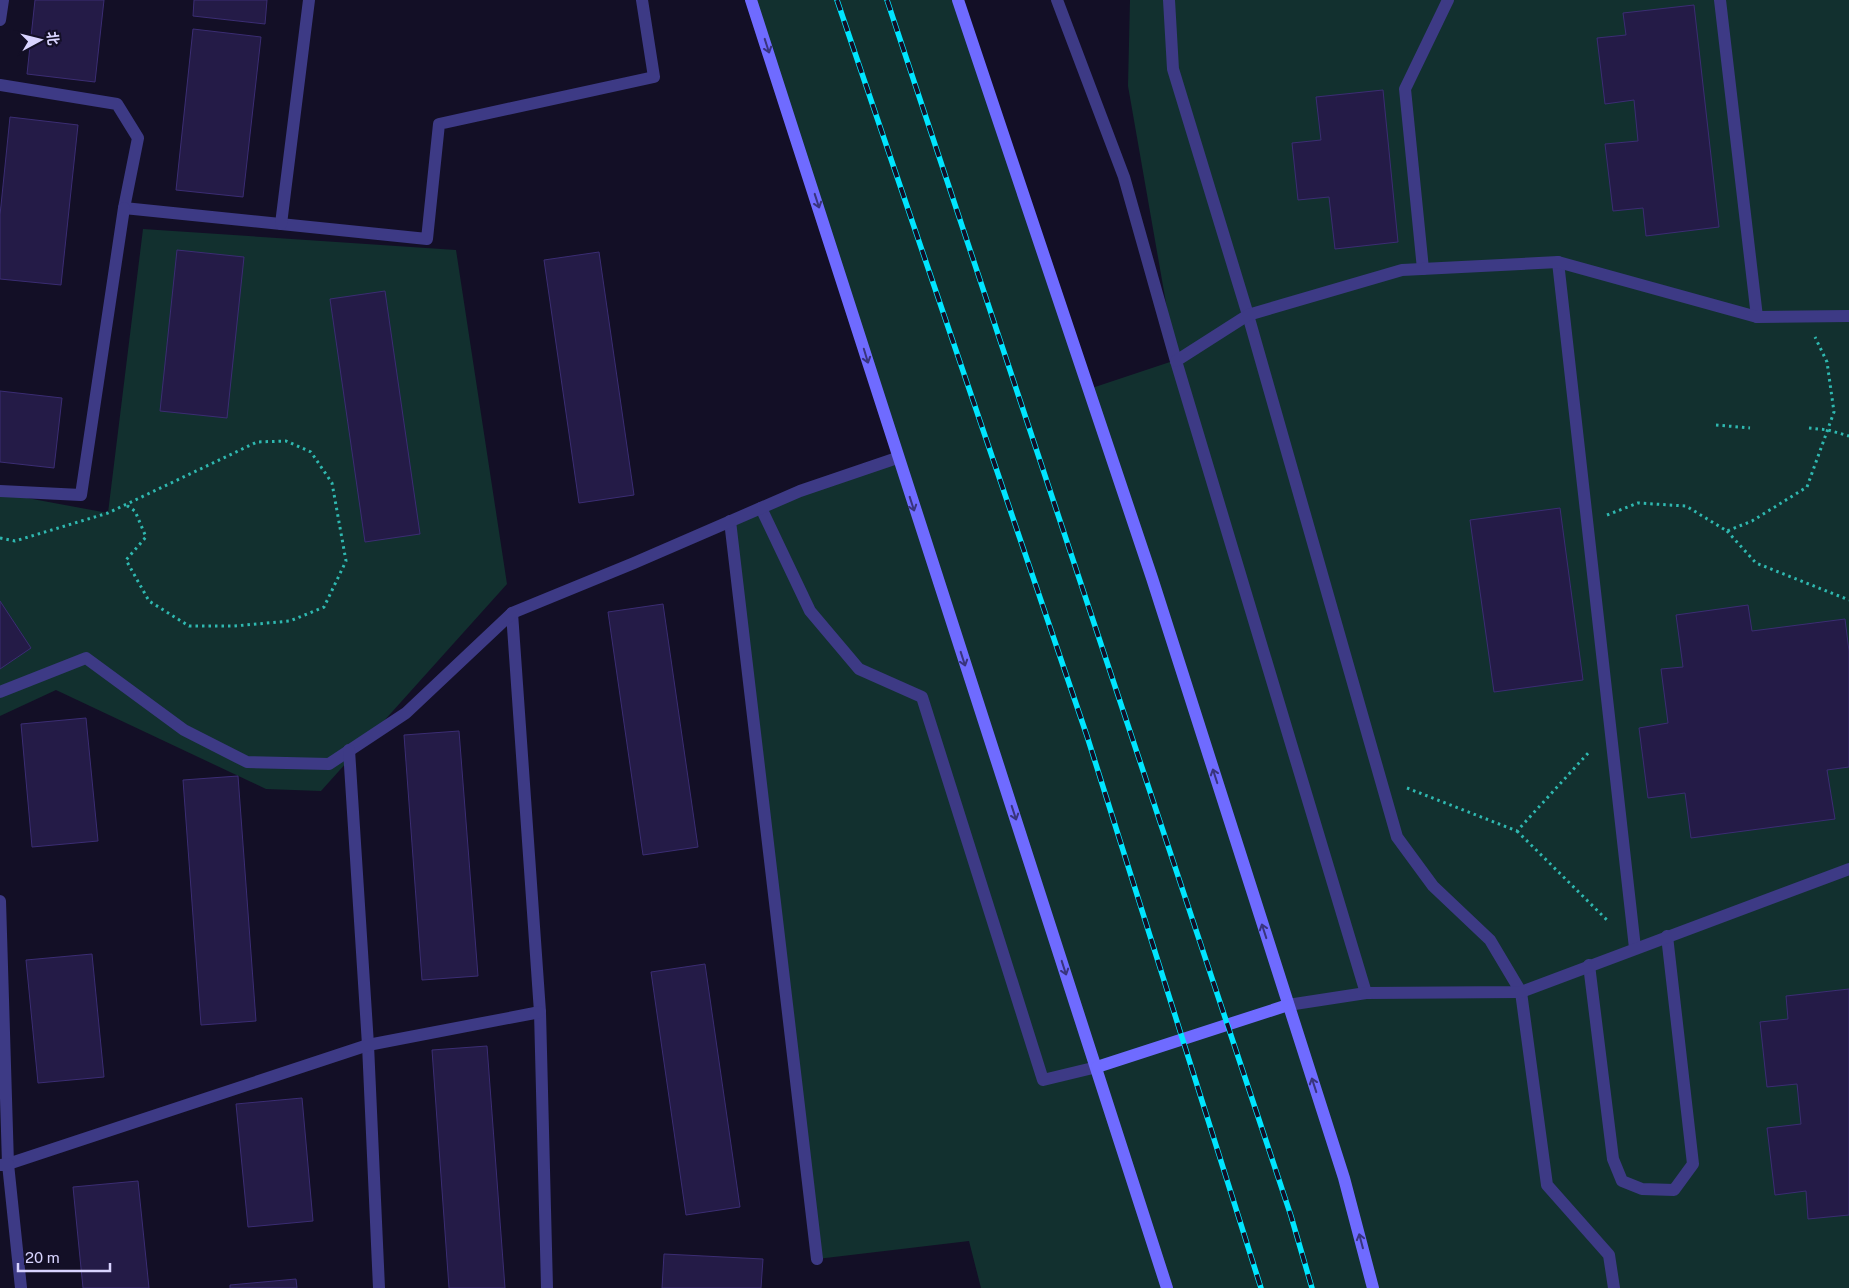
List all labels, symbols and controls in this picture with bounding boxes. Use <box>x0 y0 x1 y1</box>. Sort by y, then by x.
north arrow <box>15 15 65 65</box>
text: 北 <box>44 30 62 46</box>
one-way arrow <box>762 38 772 54</box>
one-way arrow <box>813 192 822 208</box>
one-way arrow <box>862 347 872 363</box>
one-way arrow <box>908 496 918 512</box>
one-way arrow <box>959 650 968 666</box>
one-way arrow <box>1210 768 1219 784</box>
one-way arrow <box>1009 805 1019 821</box>
one-way arrow <box>1259 923 1269 939</box>
one-way arrow <box>1060 959 1070 975</box>
one-way arrow <box>1309 1078 1318 1094</box>
one-way arrow <box>1355 1233 1365 1249</box>
scale bar <box>18 1240 110 1272</box>
text: 20 m <box>25 1249 60 1266</box>

